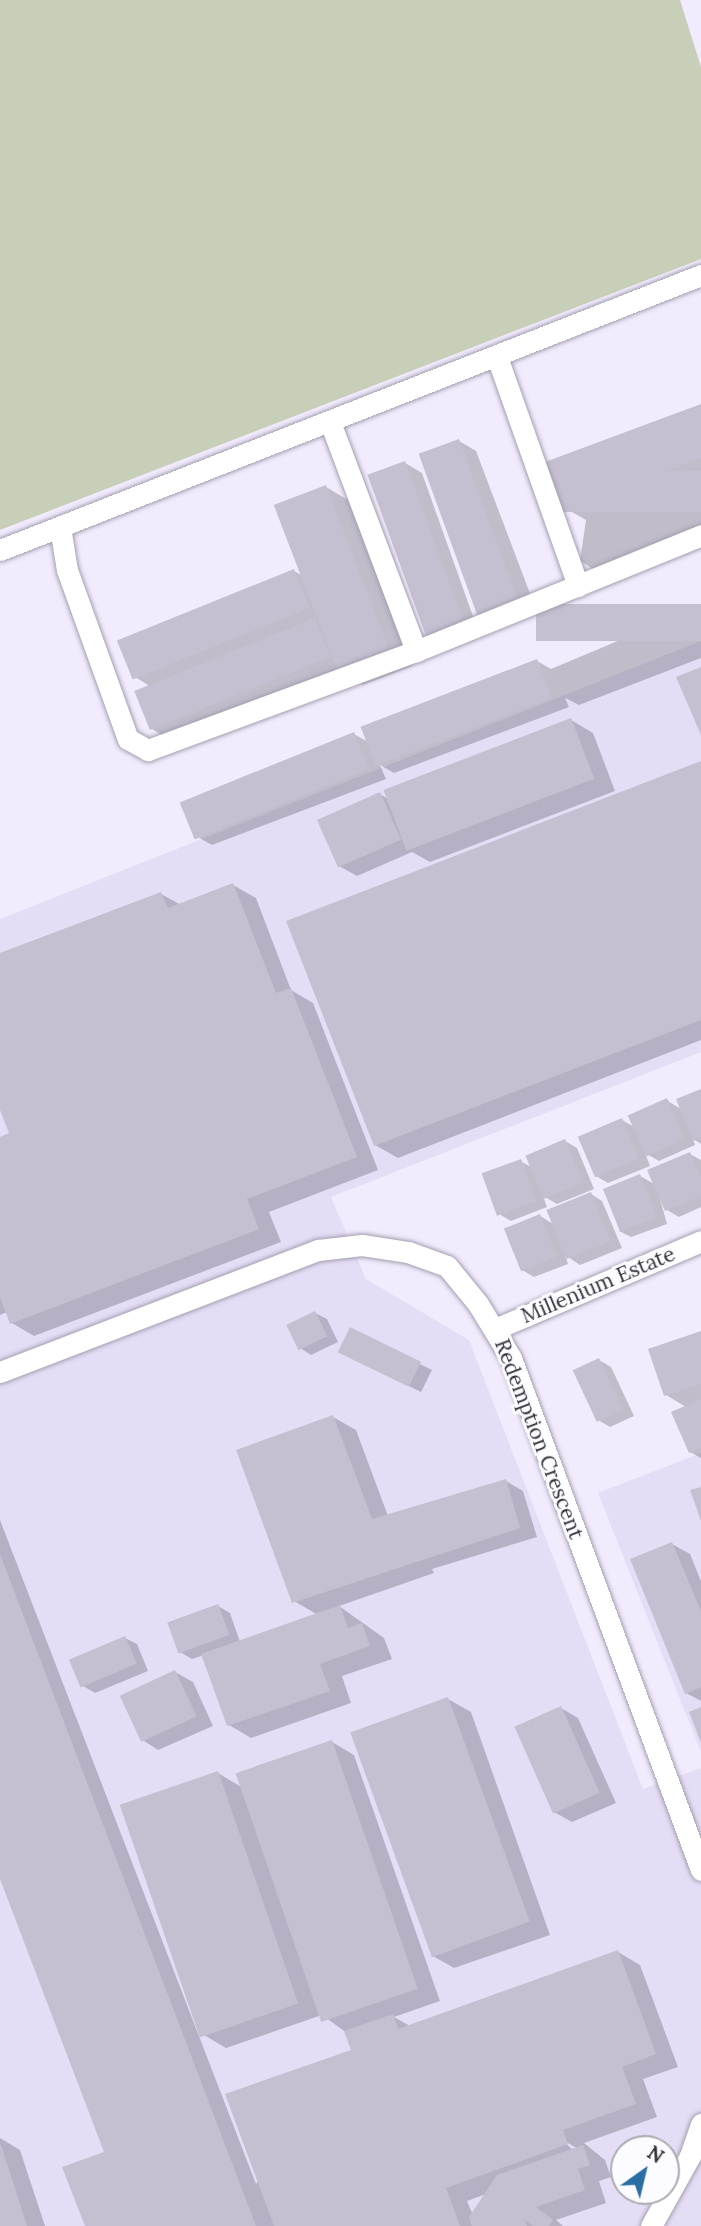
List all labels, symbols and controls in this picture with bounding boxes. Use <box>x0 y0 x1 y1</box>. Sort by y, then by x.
street label: Millenium Estate <box>517 1241 679 1329</box>
street label: Redemption Crescent <box>489 1336 589 1542</box>
north arrow <box>610 2135 680 2205</box>
text: N <box>643 2140 668 2168</box>

